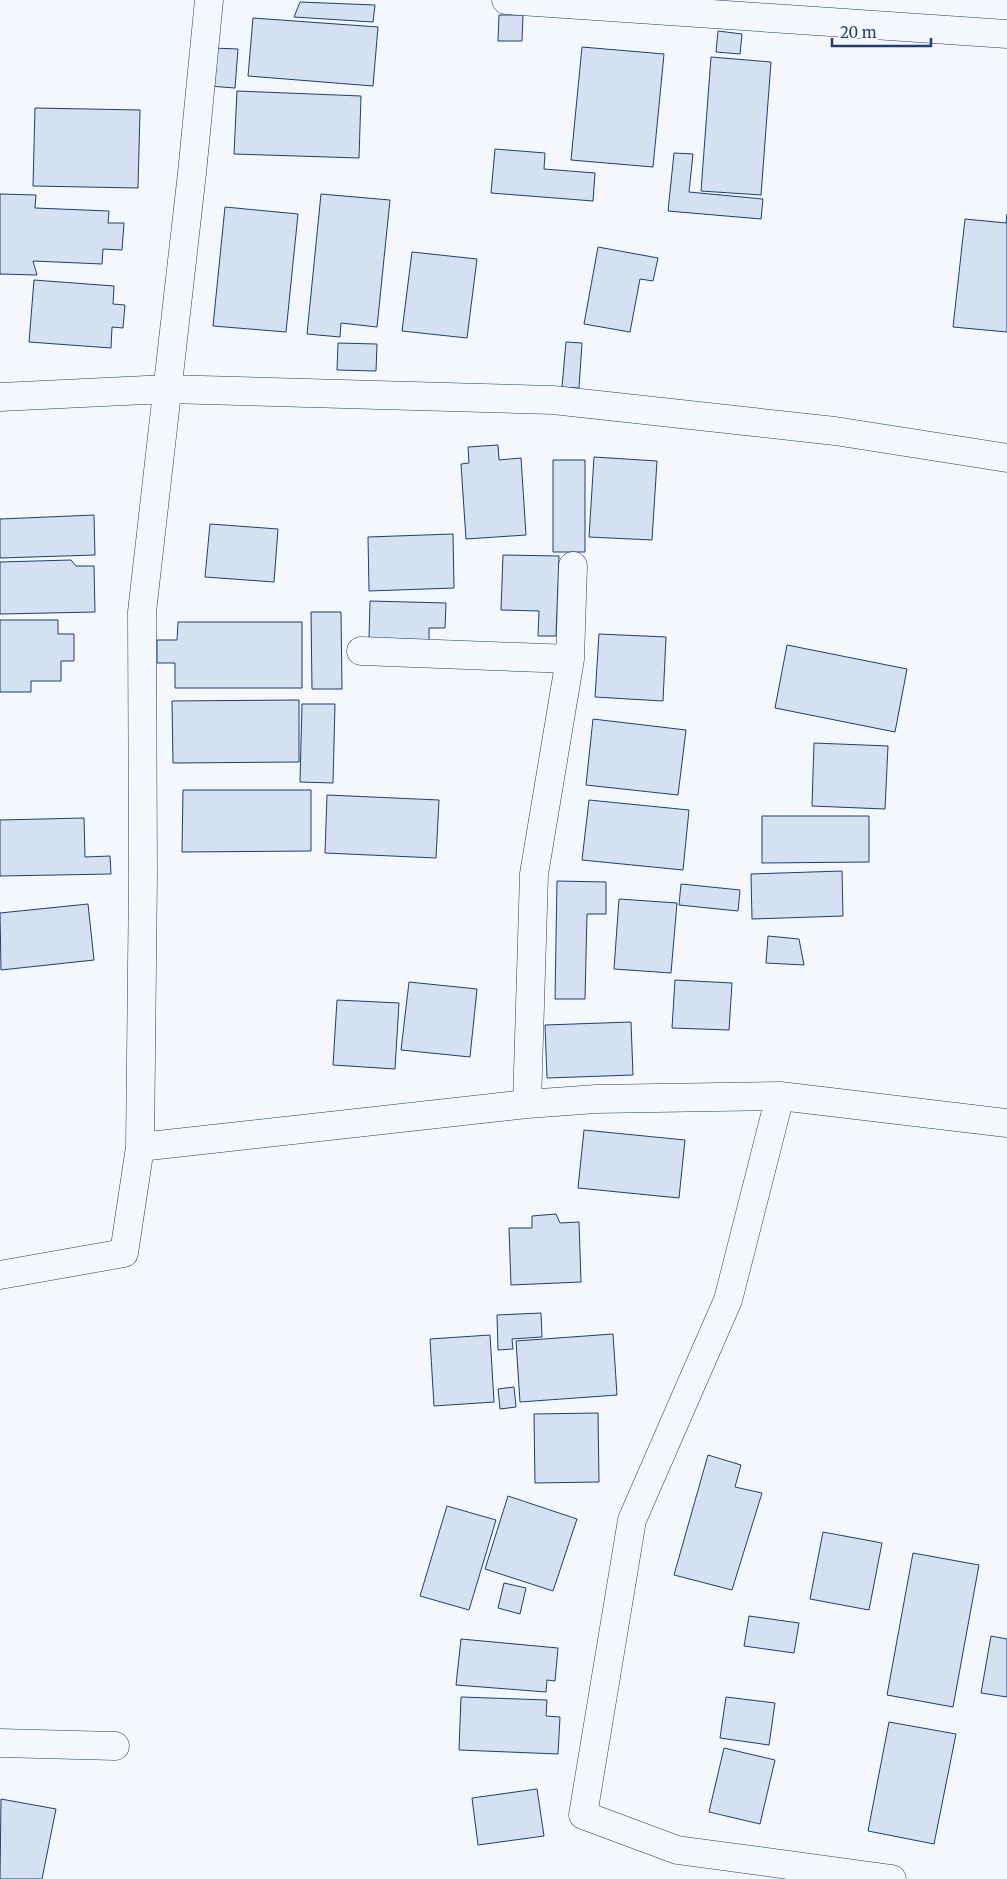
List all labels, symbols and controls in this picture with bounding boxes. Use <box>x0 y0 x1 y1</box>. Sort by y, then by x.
scale bar <box>832 15 931 47</box>
text: 20 m <box>840 23 877 42</box>

